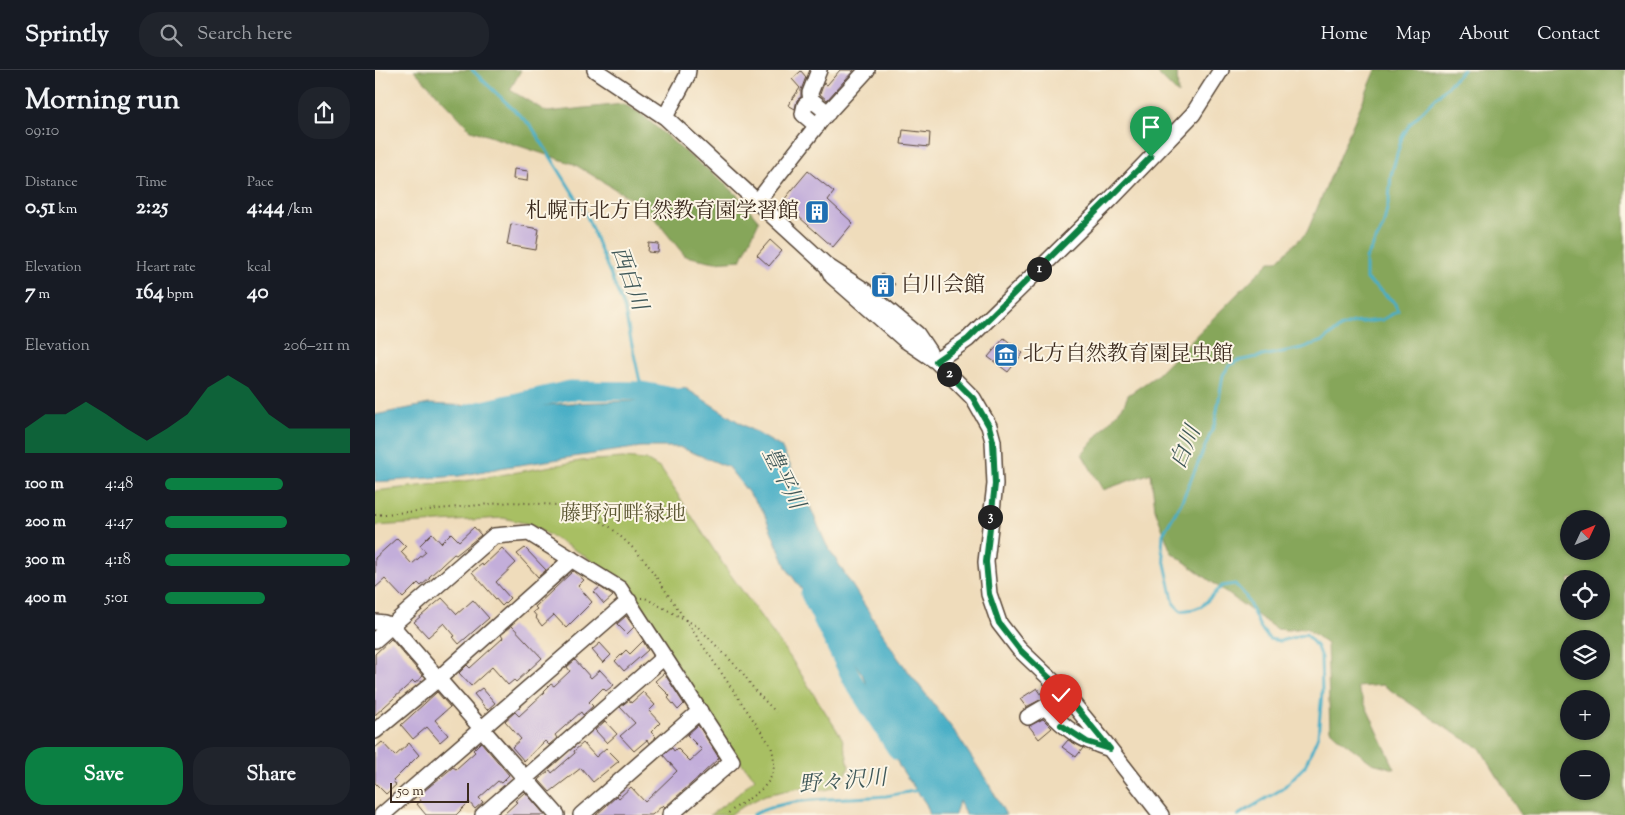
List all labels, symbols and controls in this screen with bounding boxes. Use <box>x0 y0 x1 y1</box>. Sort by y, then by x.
search box <box>139 12 489 57</box>
text: Sprintly <box>25 18 109 52</box>
icon: search <box>157 21 185 49</box>
text: Search here <box>197 21 292 48</box>
text: Home <box>1321 22 1368 48</box>
text: Map <box>1396 22 1431 48</box>
text: About <box>1459 22 1509 48</box>
text: Contact <box>1537 22 1600 48</box>
text: Morning run <box>25 81 180 121</box>
button: share <box>298 87 350 139</box>
pin <box>1130 106 1172 157</box>
icon: arrive <box>1137 113 1165 141</box>
text: 09:10 <box>25 120 59 143</box>
text: Distance <box>25 173 78 193</box>
text: Time <box>136 173 167 193</box>
text: Pace <box>247 173 274 193</box>
text: 0.51 <box>25 193 55 223</box>
text: 2:25 <box>136 193 168 223</box>
text: 4:44 <box>247 193 284 223</box>
place label: 札幌市北方自然教育園学習館 <box>526 197 799 227</box>
building icon: 札幌市北方自然教育園学習館 <box>804 199 830 225</box>
text: km <box>55 200 77 220</box>
text: /km <box>284 200 313 220</box>
water label: 西白川 <box>602 243 655 317</box>
pin: 1 <box>1027 256 1051 282</box>
text: Elevation <box>25 258 82 278</box>
text: Heart rate <box>136 258 196 278</box>
text: kcal <box>247 258 271 278</box>
text: 1 <box>1037 259 1042 279</box>
place label: 白川会館 <box>901 271 985 301</box>
building icon: 白川会館 <box>870 273 896 299</box>
text: 7 <box>25 278 36 308</box>
text: 164 <box>136 278 164 308</box>
text: 40 <box>247 278 269 308</box>
text: m <box>36 285 50 305</box>
text: bpm <box>164 285 194 305</box>
text: Elevation <box>25 335 90 358</box>
text: 206–211 m <box>283 335 350 358</box>
place label: 北方自然教育園昆虫館 <box>1023 340 1233 370</box>
museum icon: 北方自然教育園昆虫館 <box>993 342 1019 368</box>
pin: 2 <box>937 362 961 386</box>
text: 2 <box>946 364 953 384</box>
water label: 白川 <box>1164 420 1211 475</box>
water label: 豊平川 <box>753 442 812 517</box>
text: 100 m <box>25 473 64 496</box>
text: 4:48 <box>105 473 133 496</box>
park label: 藤野河畔緑地 <box>560 500 686 530</box>
pin: 3 <box>977 504 1003 530</box>
text: 3 <box>988 507 993 527</box>
north arrow <box>1560 510 1610 560</box>
map controls <box>1560 510 1610 800</box>
text: 200 m <box>25 511 66 534</box>
text: 4:47 <box>105 511 133 534</box>
text: 300 m <box>25 549 65 572</box>
text: 4:18 <box>105 549 131 572</box>
button: locate <box>1560 570 1610 620</box>
text: 400 m <box>25 587 67 610</box>
text: 5:01 <box>105 587 128 610</box>
button: layers <box>1560 630 1610 680</box>
pin <box>1040 674 1082 725</box>
icon: check <box>1047 681 1075 709</box>
button: + <box>1560 690 1610 740</box>
button: Save <box>25 747 183 805</box>
button: Share <box>193 747 350 805</box>
button: − <box>1560 750 1610 800</box>
water label: 野々沢川 <box>798 763 890 803</box>
scale bar <box>390 780 469 803</box>
text: 50 m <box>397 782 424 802</box>

